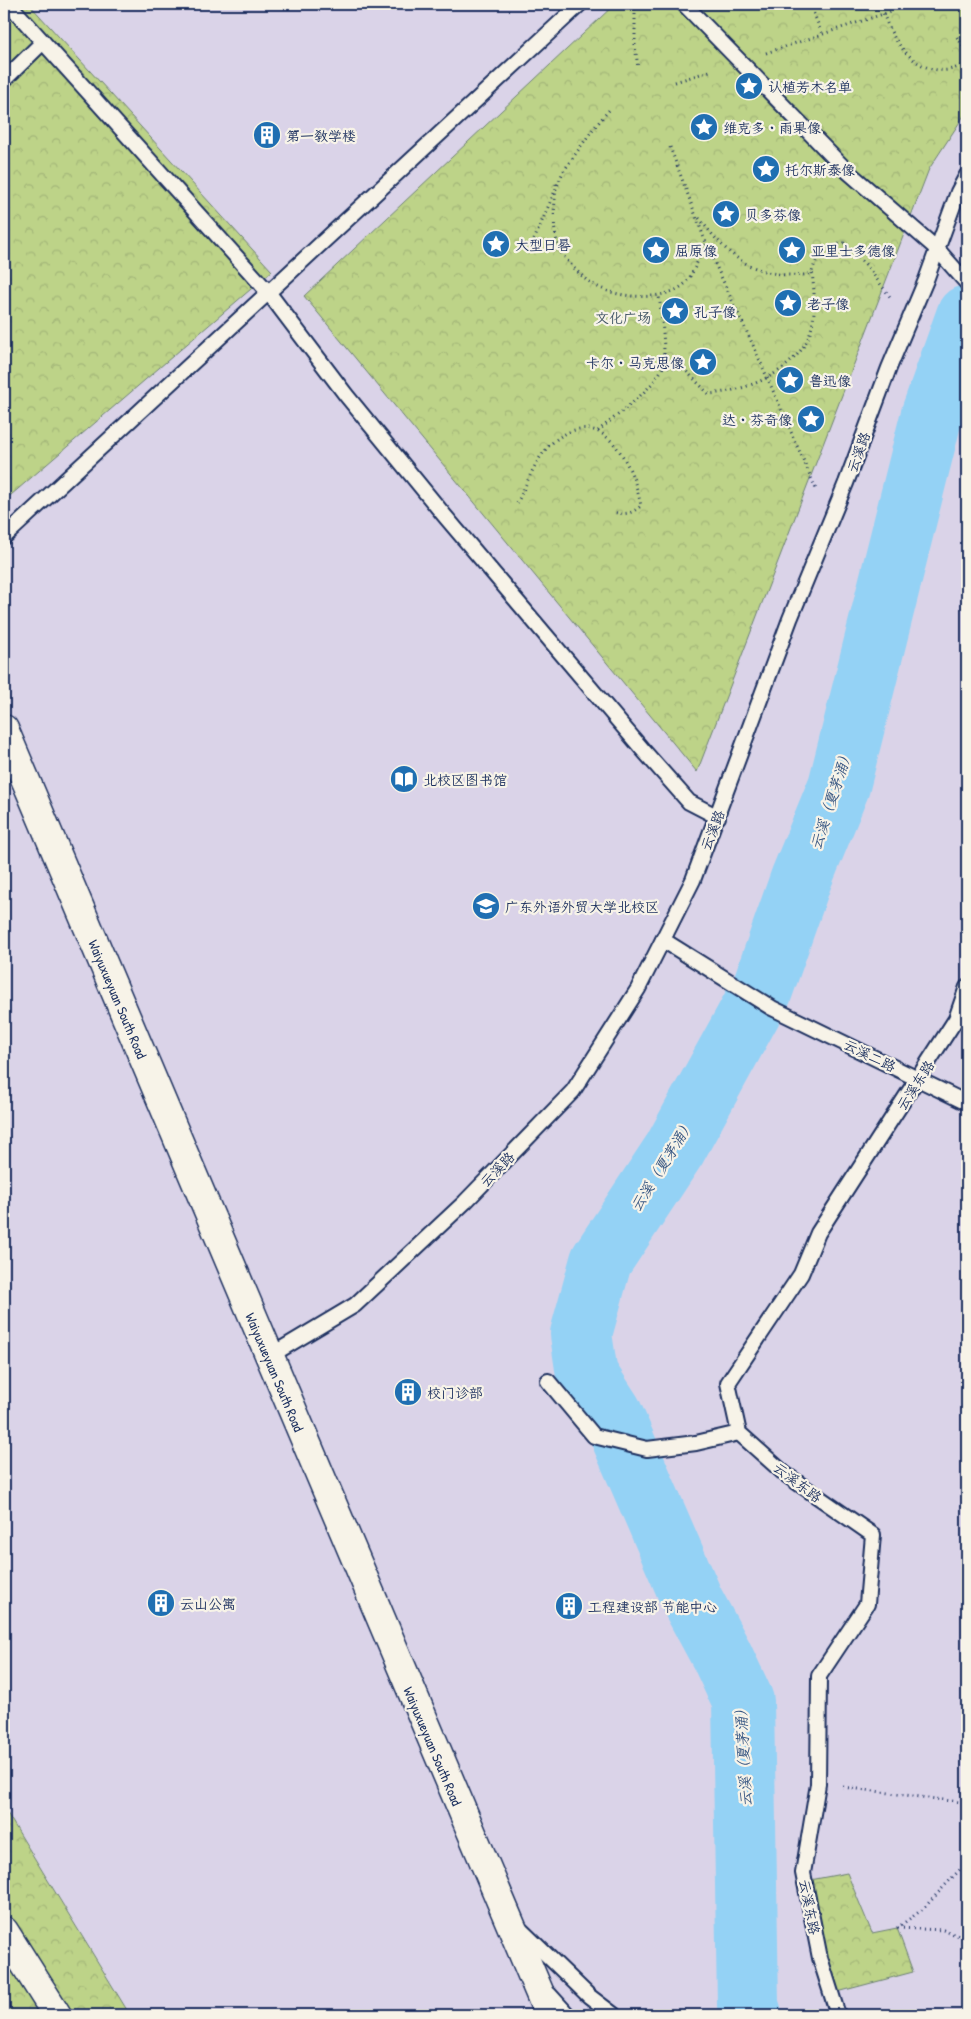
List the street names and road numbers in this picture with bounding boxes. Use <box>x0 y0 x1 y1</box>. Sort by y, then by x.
street label: 云溪路 <box>842 429 874 475</box>
street label: 云溪路 <box>696 807 728 853</box>
street label: Waiyuxueyuan South Road <box>83 937 152 1062</box>
street label: 云溪二路 <box>841 1034 899 1076</box>
street label: 云溪东路 <box>892 1056 938 1114</box>
street label: 云溪路 <box>476 1147 518 1191</box>
street label: Waiyuxueyuan South Road <box>240 1310 309 1435</box>
street label: 云溪东路 <box>770 1458 826 1506</box>
street label: Waiyuxueyuan South Road <box>398 1684 467 1809</box>
street label: 云溪东路 <box>795 1878 825 1936</box>

